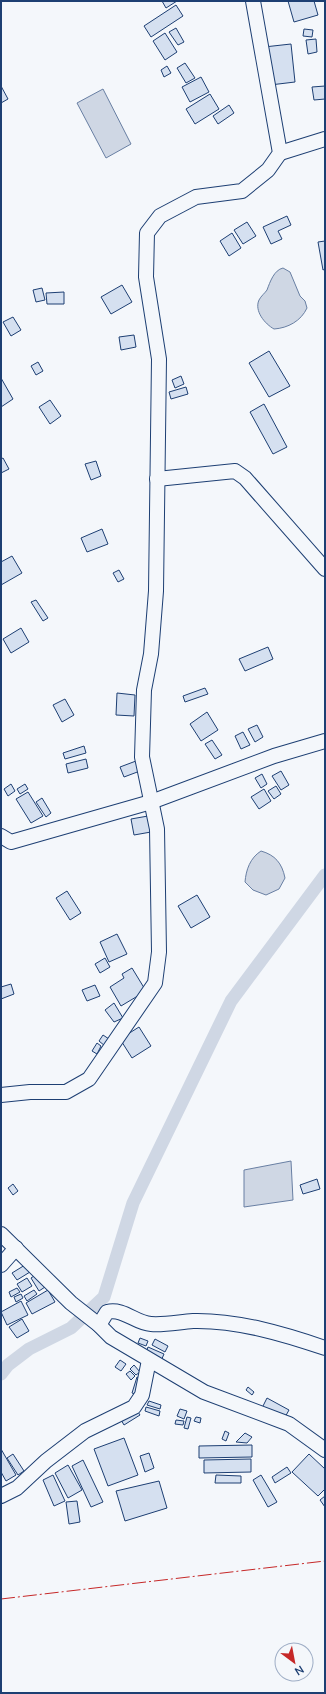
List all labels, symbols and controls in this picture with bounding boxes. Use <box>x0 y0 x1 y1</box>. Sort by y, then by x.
north arrow <box>274 1642 314 1682</box>
text: N <box>292 1662 307 1679</box>

